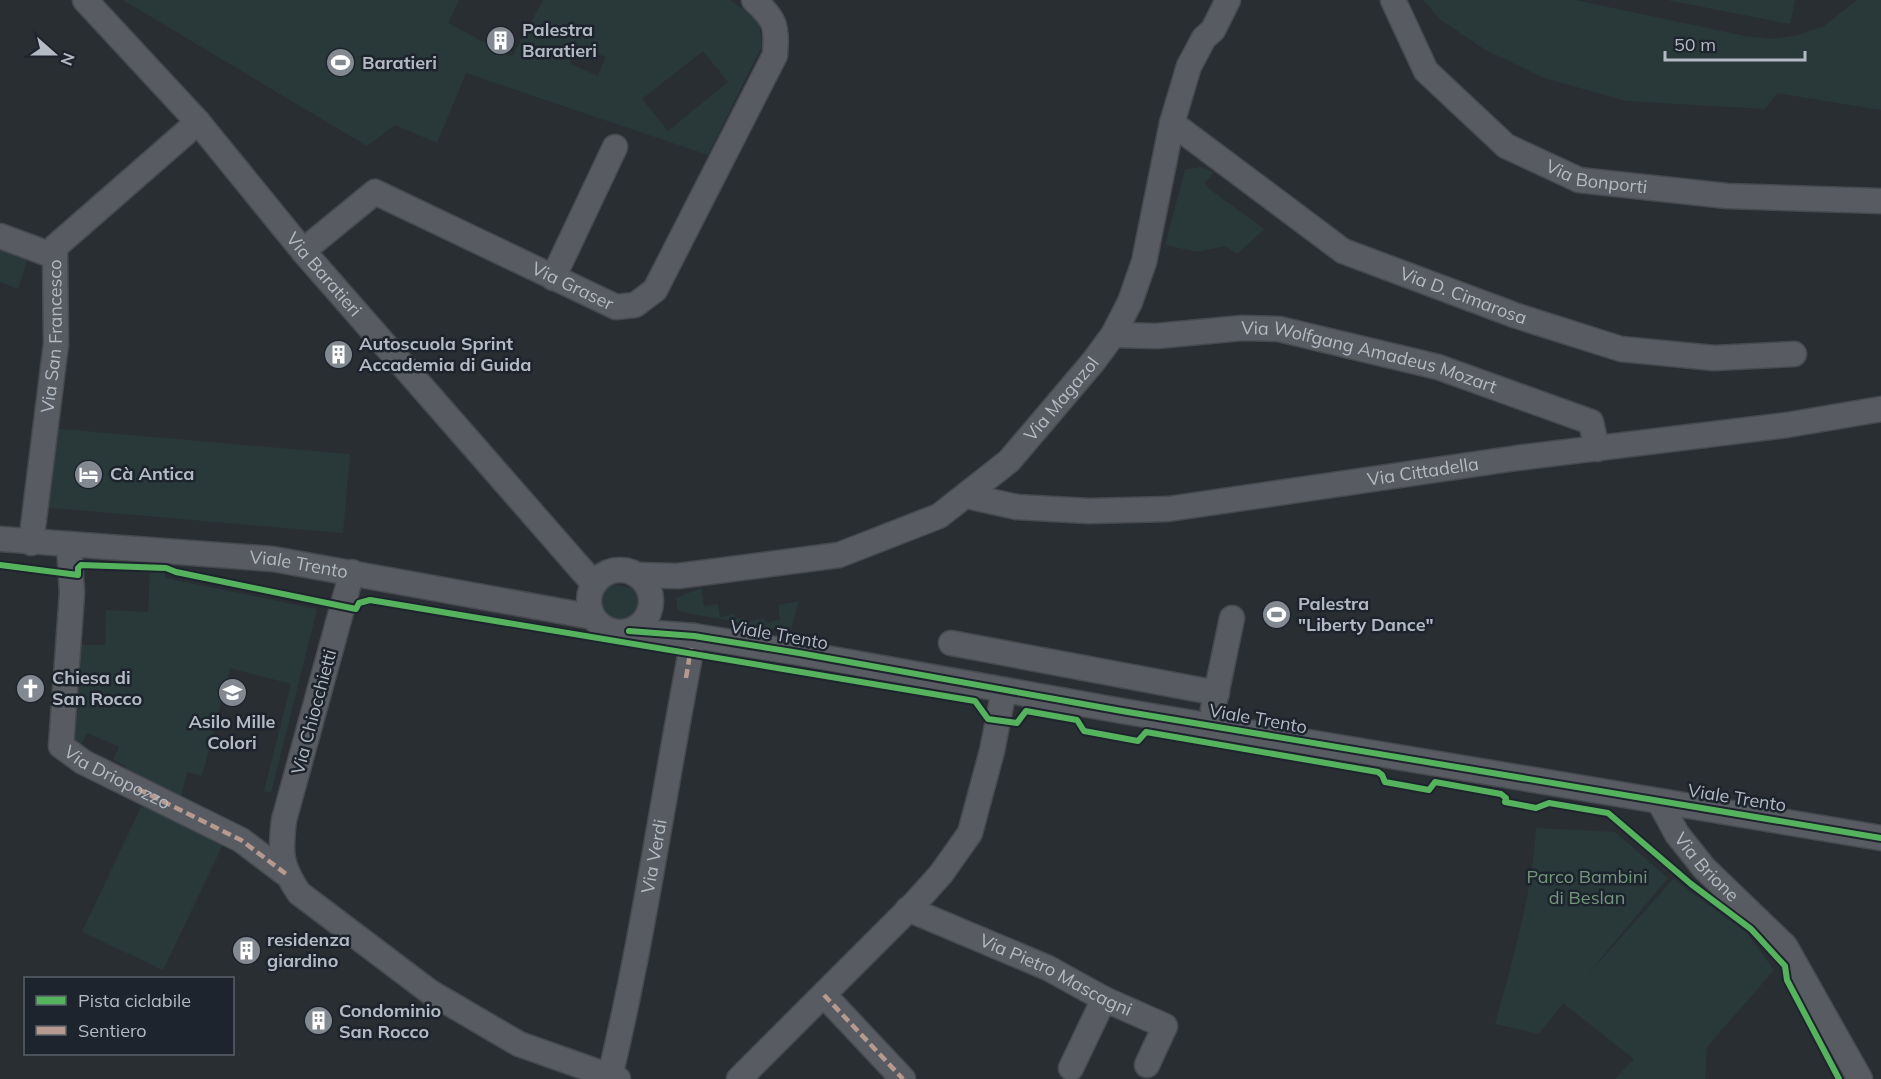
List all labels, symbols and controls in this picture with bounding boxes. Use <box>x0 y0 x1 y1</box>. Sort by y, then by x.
place label: Palestra Baratieri <box>522 18 597 62</box>
north arrow <box>24 24 84 84</box>
building icon: Palestra Baratieri <box>485 24 517 56</box>
scale bar <box>1665 24 1804 62</box>
text: 50 m <box>1674 33 1716 56</box>
sports icon: Baratieri <box>325 47 357 79</box>
text: N <box>57 50 80 69</box>
place label: Baratieri <box>362 51 437 74</box>
street label: Via Bonporti <box>1542 154 1649 198</box>
street label: Via Baratieri <box>281 227 367 321</box>
street label: Via Graser <box>528 256 618 315</box>
street label: Via San Francesco <box>35 259 67 414</box>
street label: Via D. Cimarosa <box>1397 261 1530 329</box>
street label: Via Wolfgang Amadeus Mozart <box>1241 316 1500 398</box>
place label: Autoscuola Sprint Accademia di Guida <box>359 332 531 376</box>
building icon: Autoscuola Sprint Accademia di Guida <box>322 338 354 370</box>
street label: Via Magazol <box>1019 352 1104 446</box>
street label: Via Cittadella <box>1366 452 1480 491</box>
hotel icon: Cà Antica <box>73 458 105 490</box>
place label: Cà Antica <box>110 462 194 485</box>
street label: Viale Trento <box>249 545 350 583</box>
place label: Palestra "Liberty Dance" <box>1298 592 1434 636</box>
sports icon: Palestra "Liberty Dance" <box>1261 598 1293 630</box>
street label: Viale Trento <box>728 615 830 654</box>
street label: Via Chiocchietti <box>286 647 341 777</box>
place label: Chiesa di San Rocco <box>52 666 142 710</box>
church icon: Chiesa di San Rocco <box>15 672 47 704</box>
school or university icon: Asilo Mille Colori <box>216 677 248 709</box>
street label: Viale Trento <box>1207 699 1309 738</box>
place label: Asilo Mille Colori <box>189 710 276 754</box>
street label: Via Driopozzo <box>59 740 174 814</box>
street label: Viale Trento <box>1686 778 1788 817</box>
street label: Via Verdi <box>636 817 672 895</box>
street label: Via Brione <box>1669 828 1744 906</box>
park label: Parco Bambini di Beslan <box>1527 865 1647 909</box>
place label: residenza giardino <box>267 928 350 972</box>
street label: Via Pietro Mascagni <box>976 929 1136 1021</box>
building icon: residenza giardino <box>230 934 262 966</box>
legend <box>24 977 234 1055</box>
text: Pista ciclabile <box>78 989 191 1012</box>
place label: Condominio San Rocco <box>339 999 441 1043</box>
building icon: Condominio San Rocco <box>302 1005 334 1037</box>
text: Sentiero <box>78 1019 147 1042</box>

